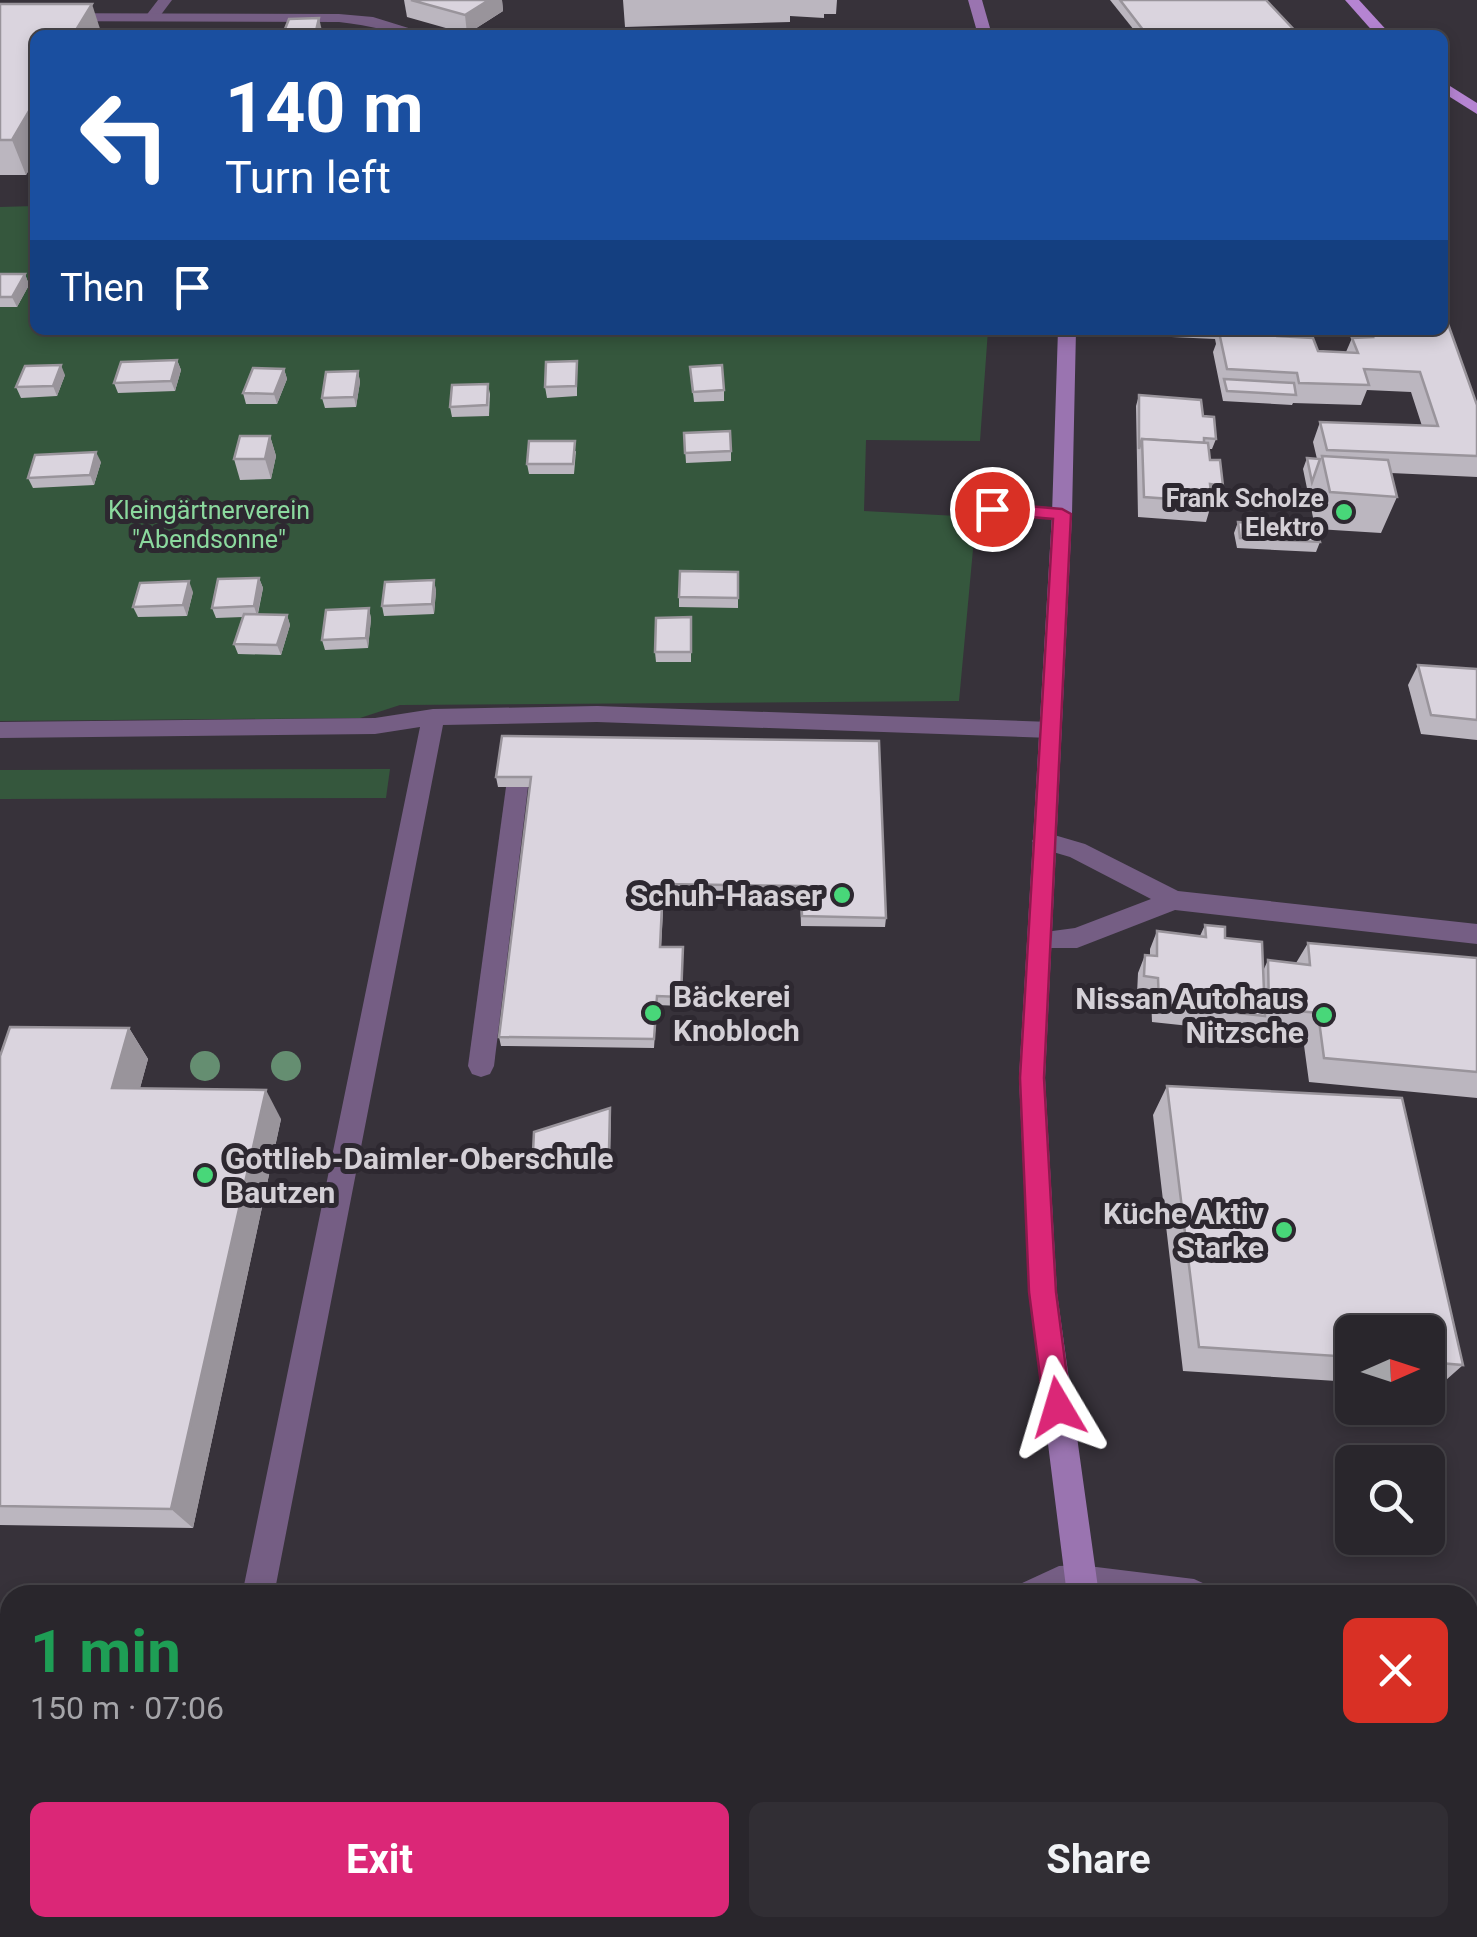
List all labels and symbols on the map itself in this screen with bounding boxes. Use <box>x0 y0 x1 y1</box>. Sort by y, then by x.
pin <box>950 467 1035 552</box>
place label: Frank Scholze Elektro <box>1166 484 1324 542</box>
park label: Kleingärtnerverein "Abendsonne" <box>108 496 310 554</box>
marker: Frank Scholze Elektro <box>1333 501 1355 523</box>
place label: Schuh-Haaser <box>630 878 822 913</box>
marker: Schuh-Haaser <box>831 884 853 906</box>
place label: Bäckerei Knobloch <box>673 979 800 1048</box>
place label: Nissan Autohaus Nitzsche <box>1075 981 1304 1050</box>
marker: Bäckerei Knobloch <box>642 1002 664 1024</box>
marker: Nissan Autohaus Nitzsche <box>1313 1004 1335 1026</box>
place label: Gottlieb-Daimler-Oberschule Bautzen <box>225 1141 613 1210</box>
marker: Gottlieb-Daimler-Oberschule Bautzen <box>194 1164 216 1186</box>
place label: Küche Aktiv Starke <box>1103 1196 1264 1265</box>
marker: Küche Aktiv Starke <box>1273 1219 1295 1241</box>
north arrow <box>1335 1315 1445 1425</box>
position arrow <box>1006 1355 1110 1459</box>

